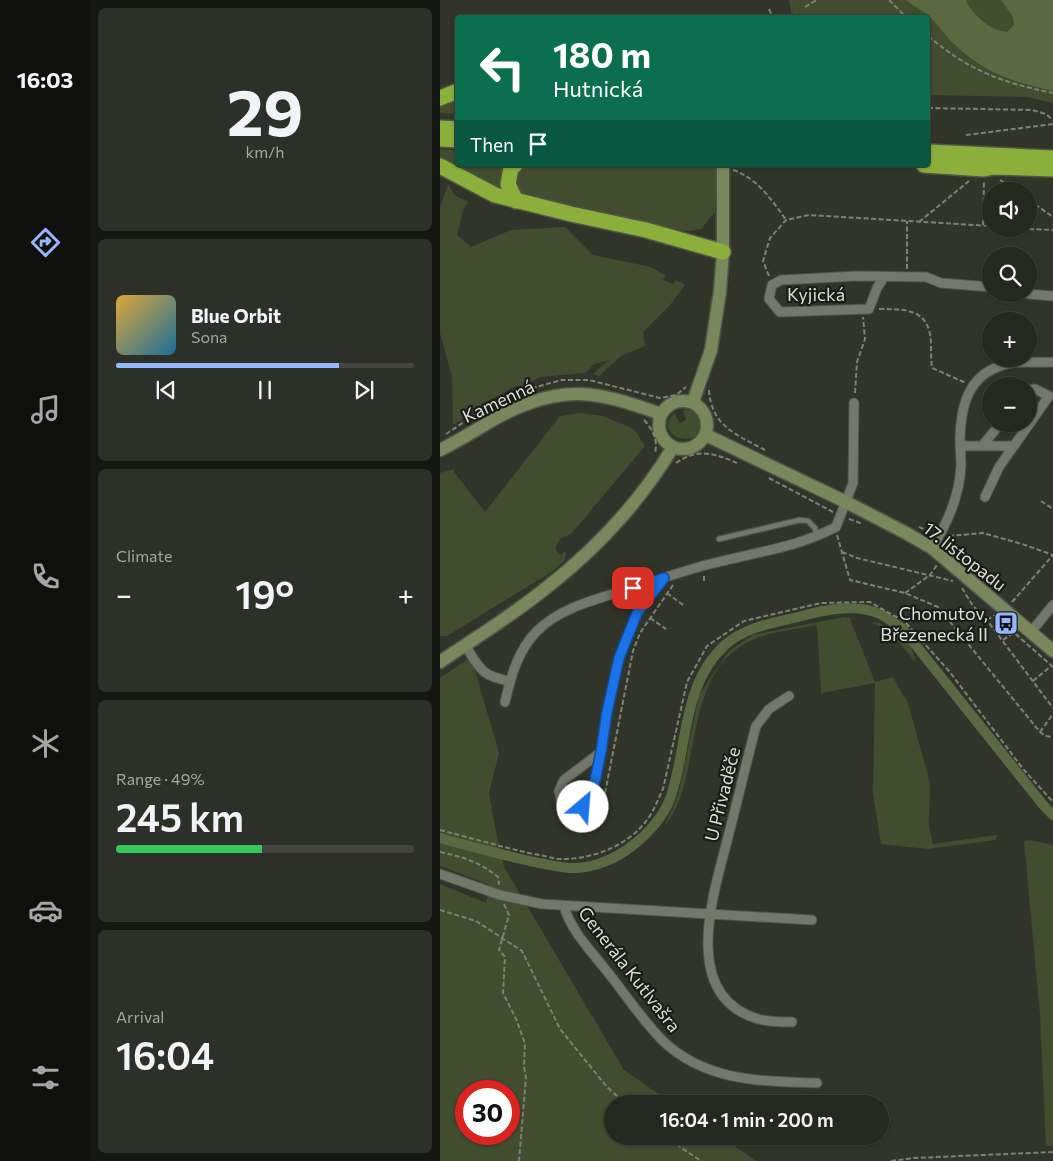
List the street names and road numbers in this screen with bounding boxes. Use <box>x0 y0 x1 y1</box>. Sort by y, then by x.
street label: Kyjická <box>787 283 845 305</box>
street label: Kamenná <box>459 375 537 427</box>
street label: 17. listopadu <box>919 517 1011 595</box>
street label: U Přivaděče <box>700 745 744 843</box>
street label: Generála Kutlvašra <box>574 902 686 1036</box>

